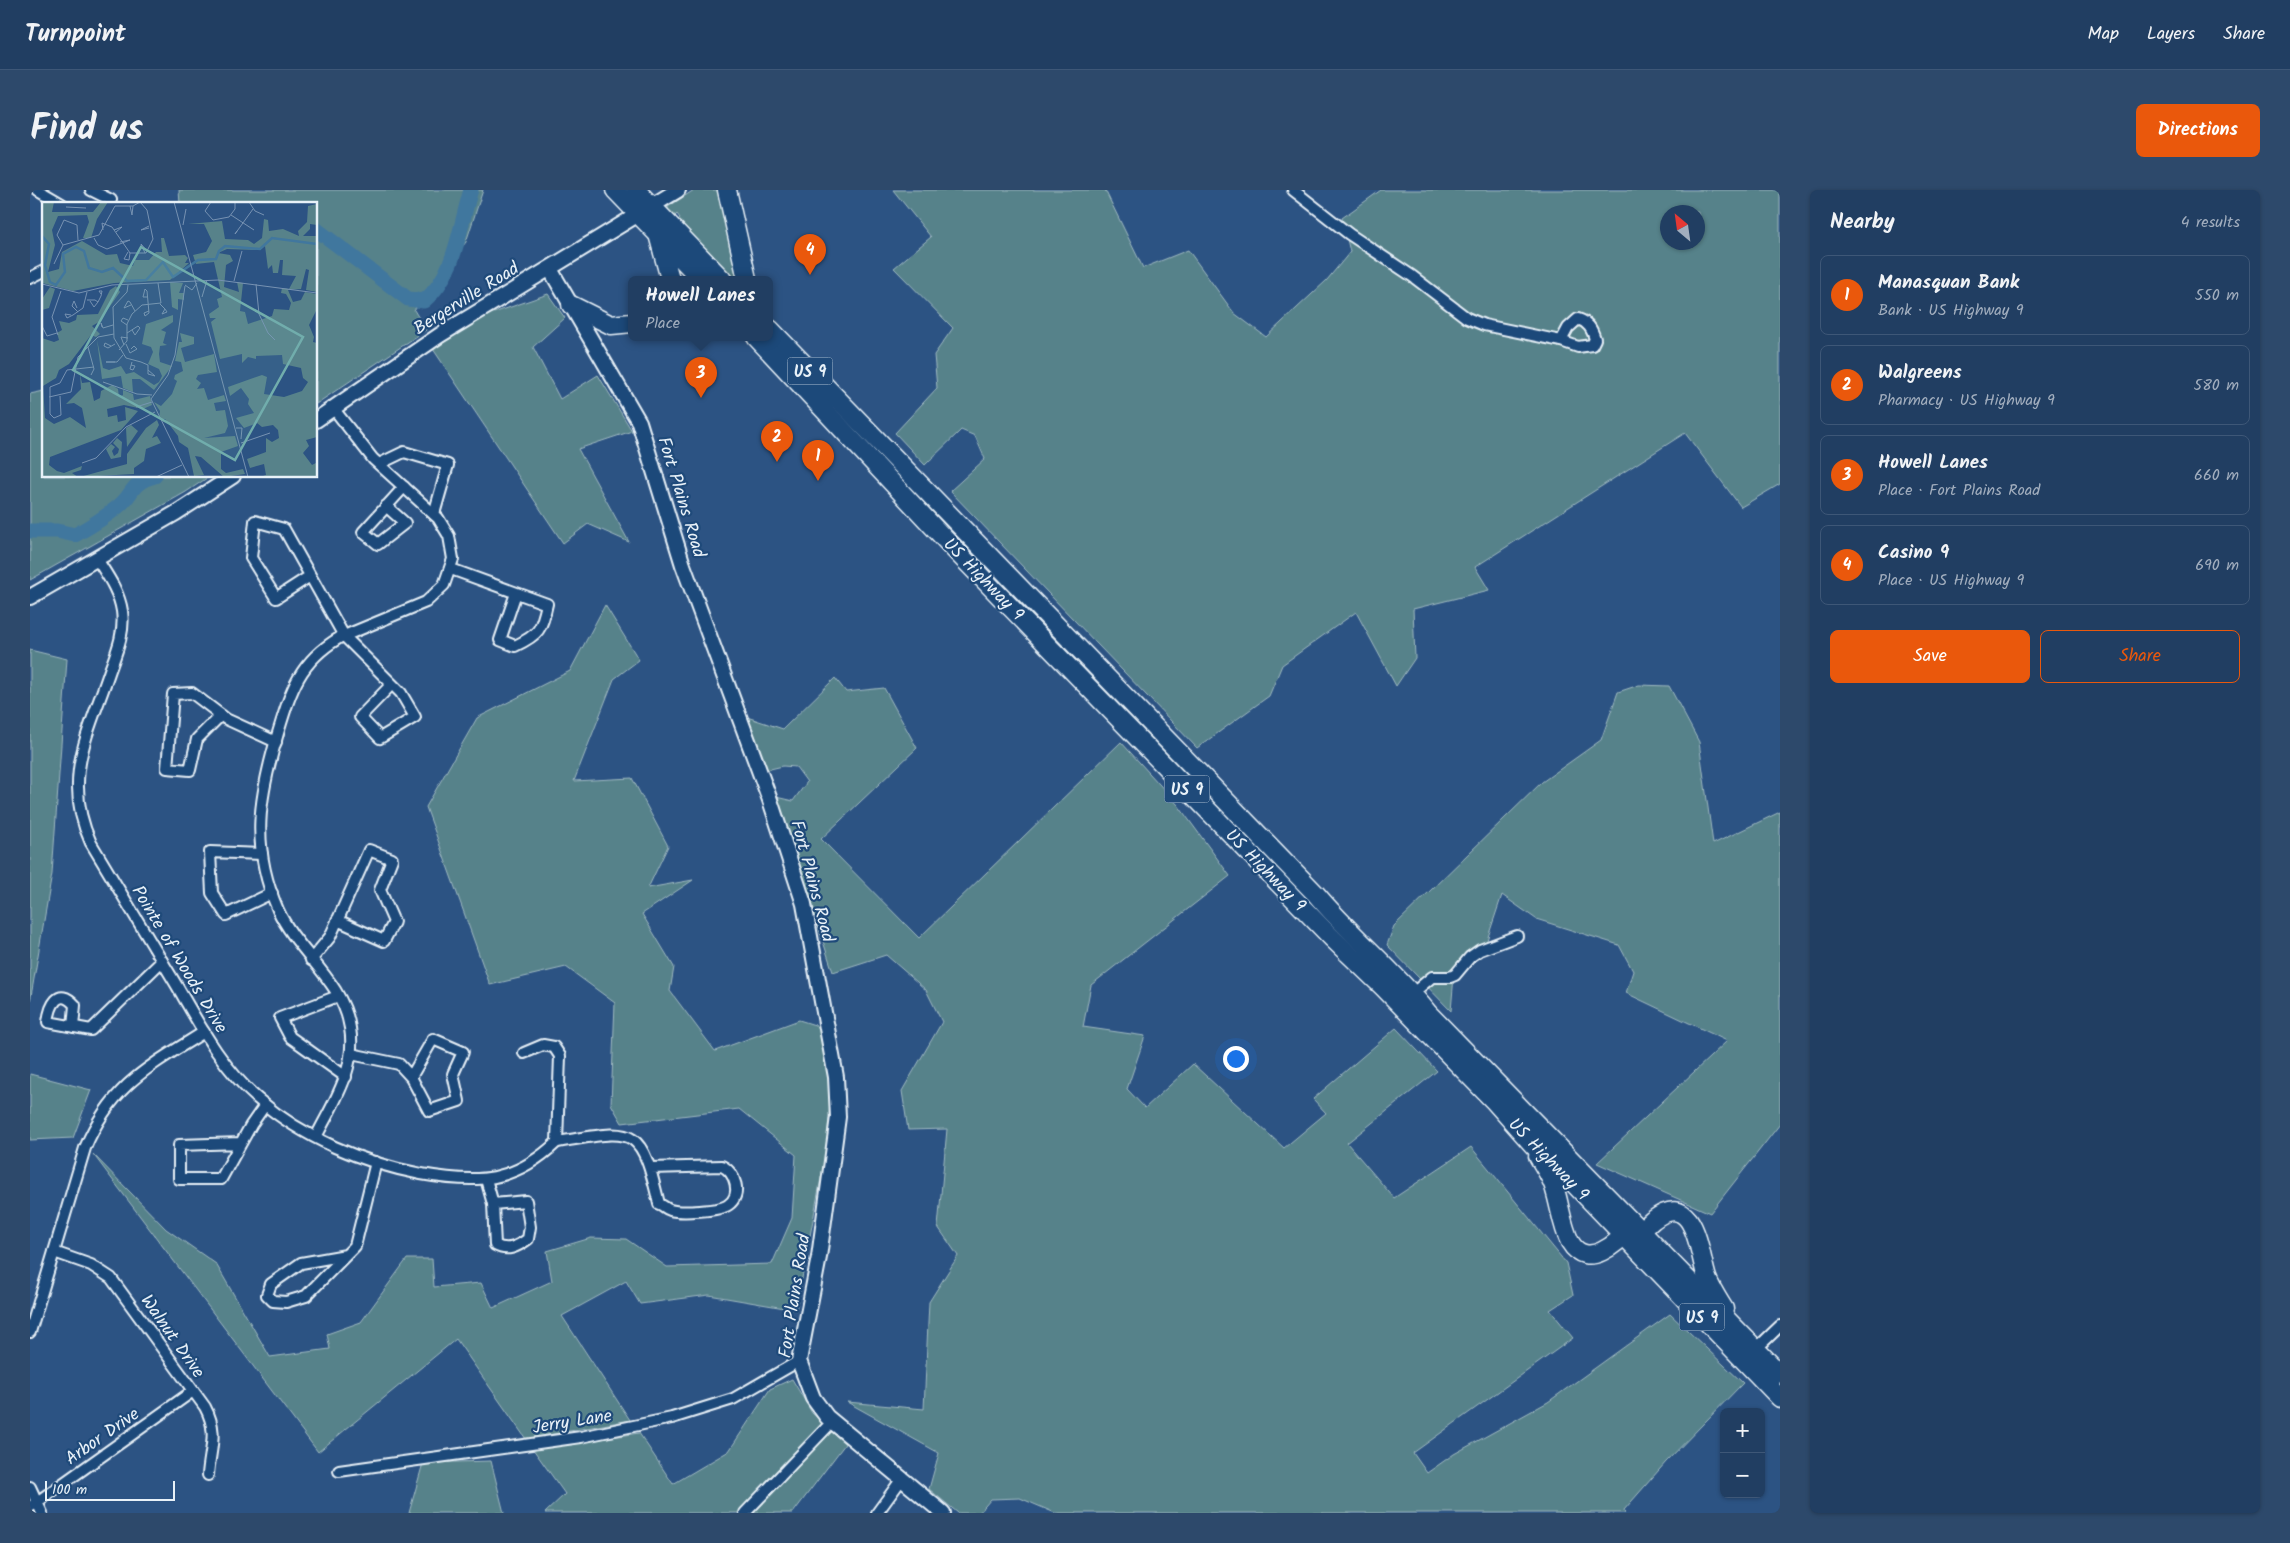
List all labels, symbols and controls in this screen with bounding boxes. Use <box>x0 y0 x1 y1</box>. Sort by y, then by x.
text: Turnpoint <box>25 15 126 54</box>
text: Map <box>2088 20 2119 49</box>
text: Layers <box>2147 20 2195 49</box>
text: Share <box>2223 20 2265 49</box>
text: Find us <box>30 102 143 158</box>
button: Directions <box>2136 104 2260 157</box>
inset map <box>42 202 318 478</box>
north arrow <box>1660 205 1705 250</box>
text: Nearby <box>1830 206 1895 239</box>
text: 4 results <box>2181 210 2240 235</box>
pin: 4 <box>794 234 826 275</box>
street label: Bergerville Road <box>408 255 526 343</box>
text: Manasquan Bank <box>1878 268 2019 298</box>
popup <box>628 276 773 341</box>
text: Howell Lanes <box>646 281 755 311</box>
text: 1 <box>1845 283 1849 308</box>
text: 550 m <box>2195 283 2239 308</box>
text: Bank · US Highway 9 <box>1878 298 2024 323</box>
text: Place <box>646 311 680 336</box>
pin: 3 <box>685 357 717 398</box>
road number: US 9 <box>788 358 832 385</box>
text: Walgreens <box>1878 358 1962 388</box>
text: 2 <box>1842 373 1852 398</box>
text: 580 m <box>2194 373 2239 398</box>
text: Pharmacy · US Highway 9 <box>1878 388 2055 413</box>
pin: 2 <box>761 421 793 462</box>
street label: Fort Plains Road <box>648 433 713 563</box>
pin: 1 <box>802 440 834 481</box>
text: Howell Lanes <box>1878 448 1988 478</box>
text: 3 <box>1843 463 1851 488</box>
text: 660 m <box>2194 463 2239 488</box>
text: Place · Fort Plains Road <box>1878 478 2040 503</box>
street label: US Highway 9 <box>935 531 1031 629</box>
text: Casino 9 <box>1878 538 1949 568</box>
text: 4 <box>1843 553 1851 578</box>
text: 690 m <box>2195 553 2239 578</box>
text: Place · US Highway 9 <box>1878 568 2024 593</box>
button: Save <box>1830 630 2030 683</box>
button: Share <box>2040 630 2240 683</box>
road number: US 9 <box>1164 776 1210 802</box>
street label: Fort Plains Road <box>781 817 842 947</box>
street label: US Highway 9 <box>1217 822 1313 920</box>
street label: Pointe of Woods Drive <box>123 880 234 1039</box>
your location <box>1223 1046 1249 1072</box>
street label: US Highway 9 <box>1500 1111 1596 1209</box>
street label: Fort Plains Road <box>771 1231 820 1360</box>
street label: Walnut Drive <box>132 1289 211 1385</box>
road number: US 9 <box>1680 1304 1724 1330</box>
street label: Arbor Drive <box>60 1401 146 1474</box>
street label: Jerry Lane <box>530 1402 614 1443</box>
map controls <box>1720 1408 1765 1498</box>
button: + <box>1720 1408 1765 1453</box>
button: − <box>1720 1453 1765 1498</box>
scale bar <box>45 1478 175 1501</box>
text: 100 m <box>52 1479 87 1501</box>

